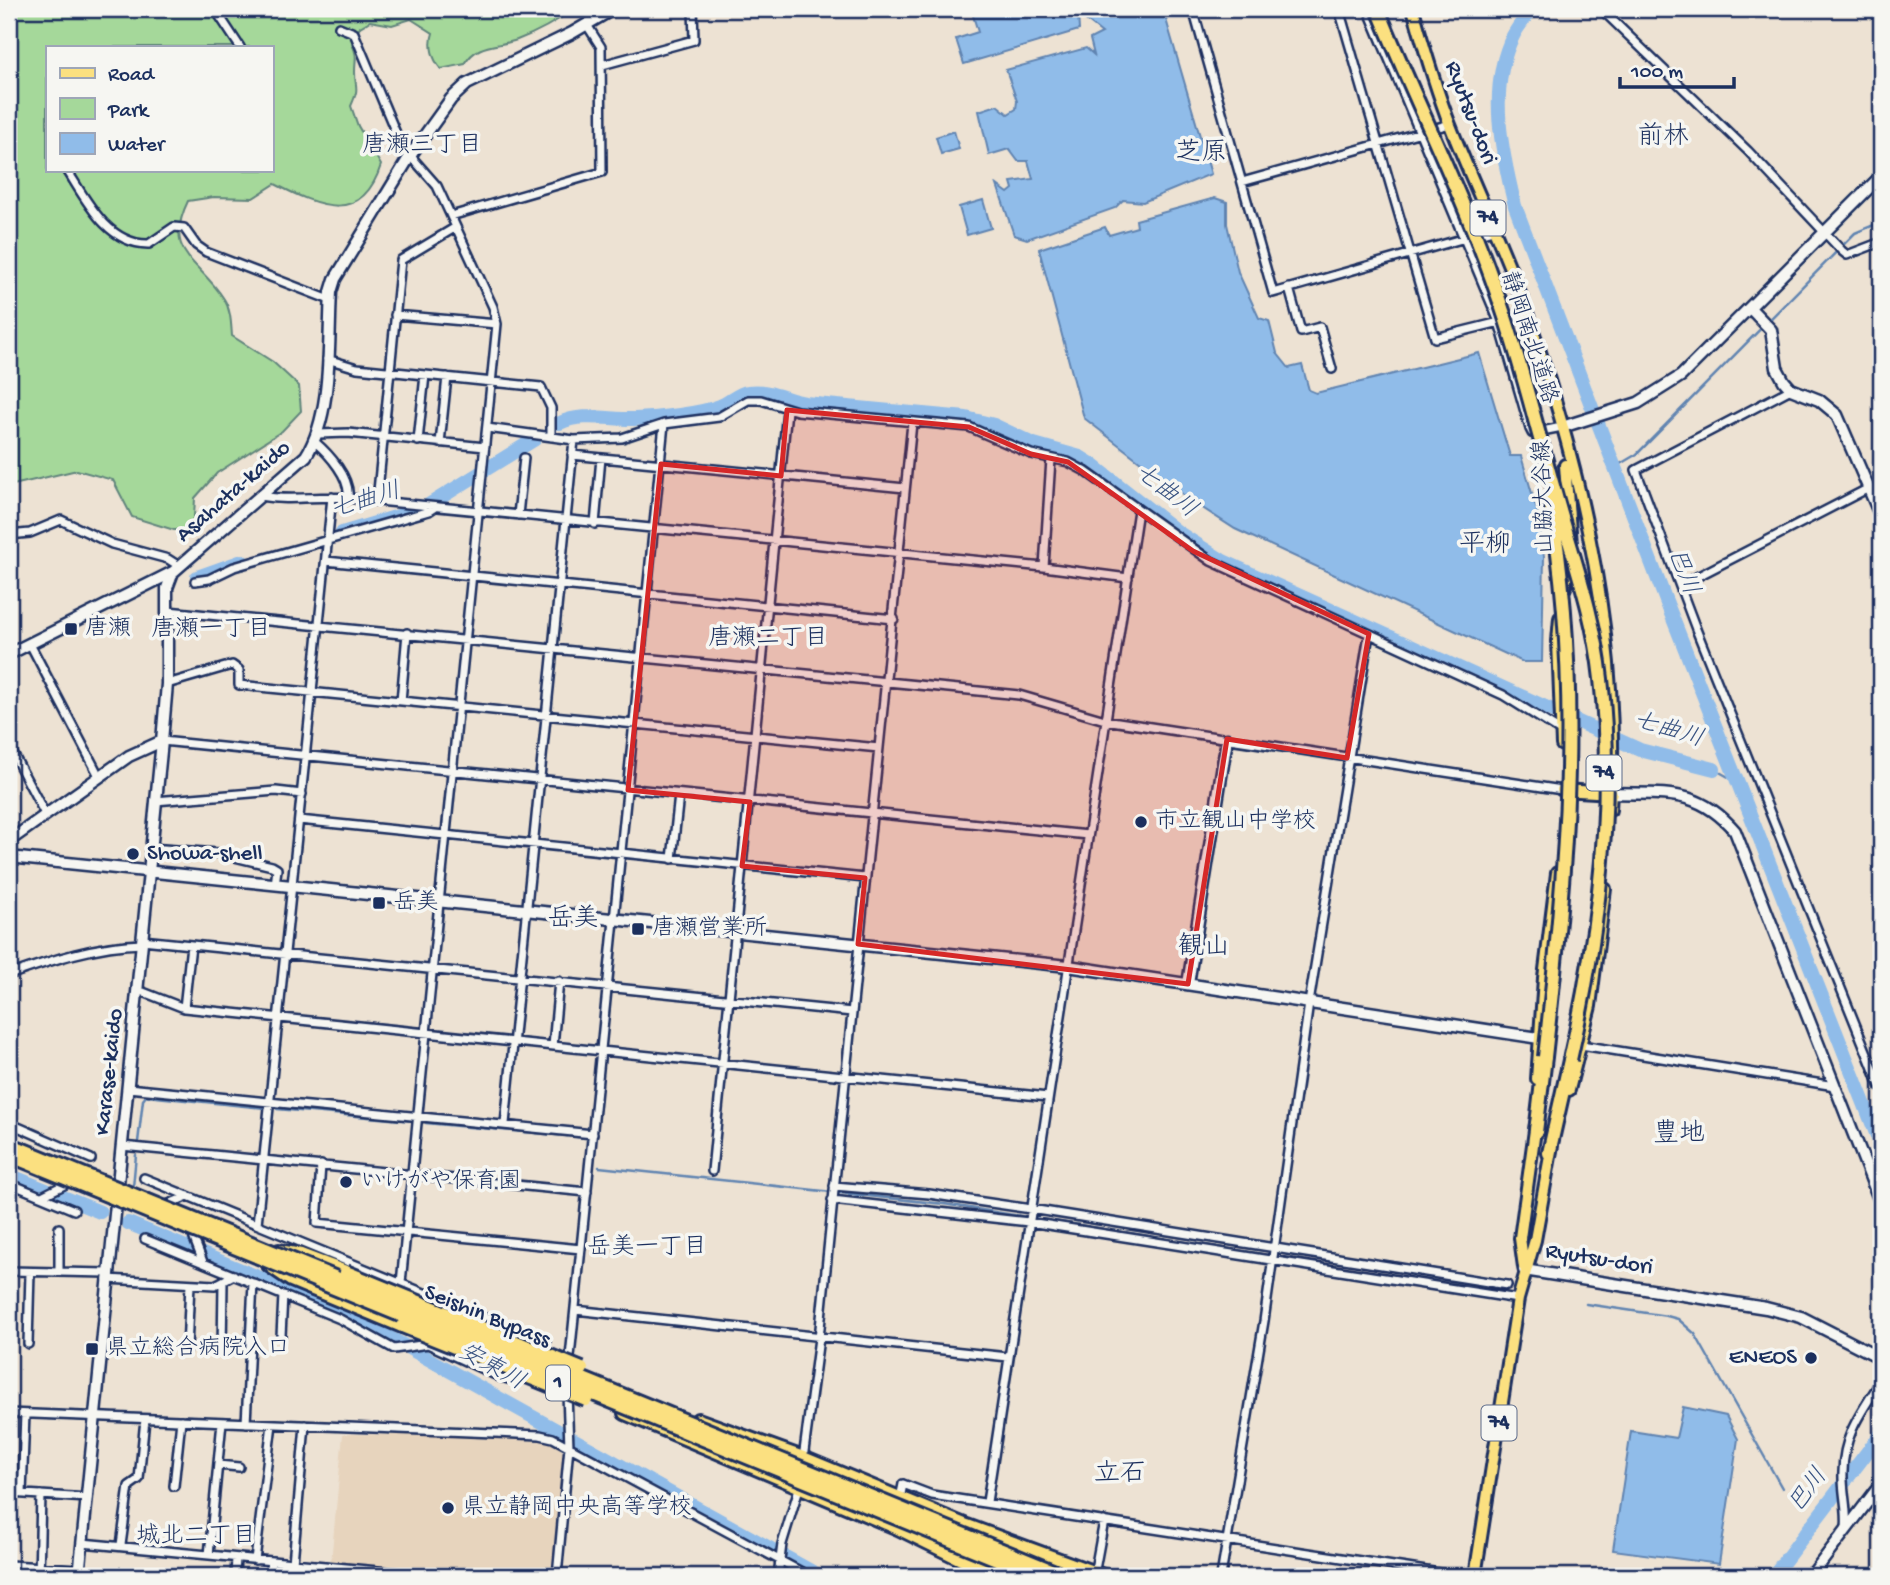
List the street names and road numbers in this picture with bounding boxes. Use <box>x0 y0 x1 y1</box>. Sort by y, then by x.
street label: Ryutsu-dori <box>1438 57 1502 169</box>
road number: 74 <box>1470 200 1506 235</box>
street label: 静岡南北道路 <box>1494 268 1563 408</box>
street label: Asahata-kaido <box>171 435 297 549</box>
street label: 山脇大谷線 <box>1529 439 1560 555</box>
road number: 74 <box>1586 756 1622 790</box>
street label: Karase-kaido <box>90 1007 130 1137</box>
street label: Ryutsu-dori <box>1543 1238 1655 1282</box>
street label: Seishin Bypass <box>420 1279 555 1355</box>
road number: 1 <box>546 1366 570 1400</box>
road number: 74 <box>1482 1406 1516 1440</box>

